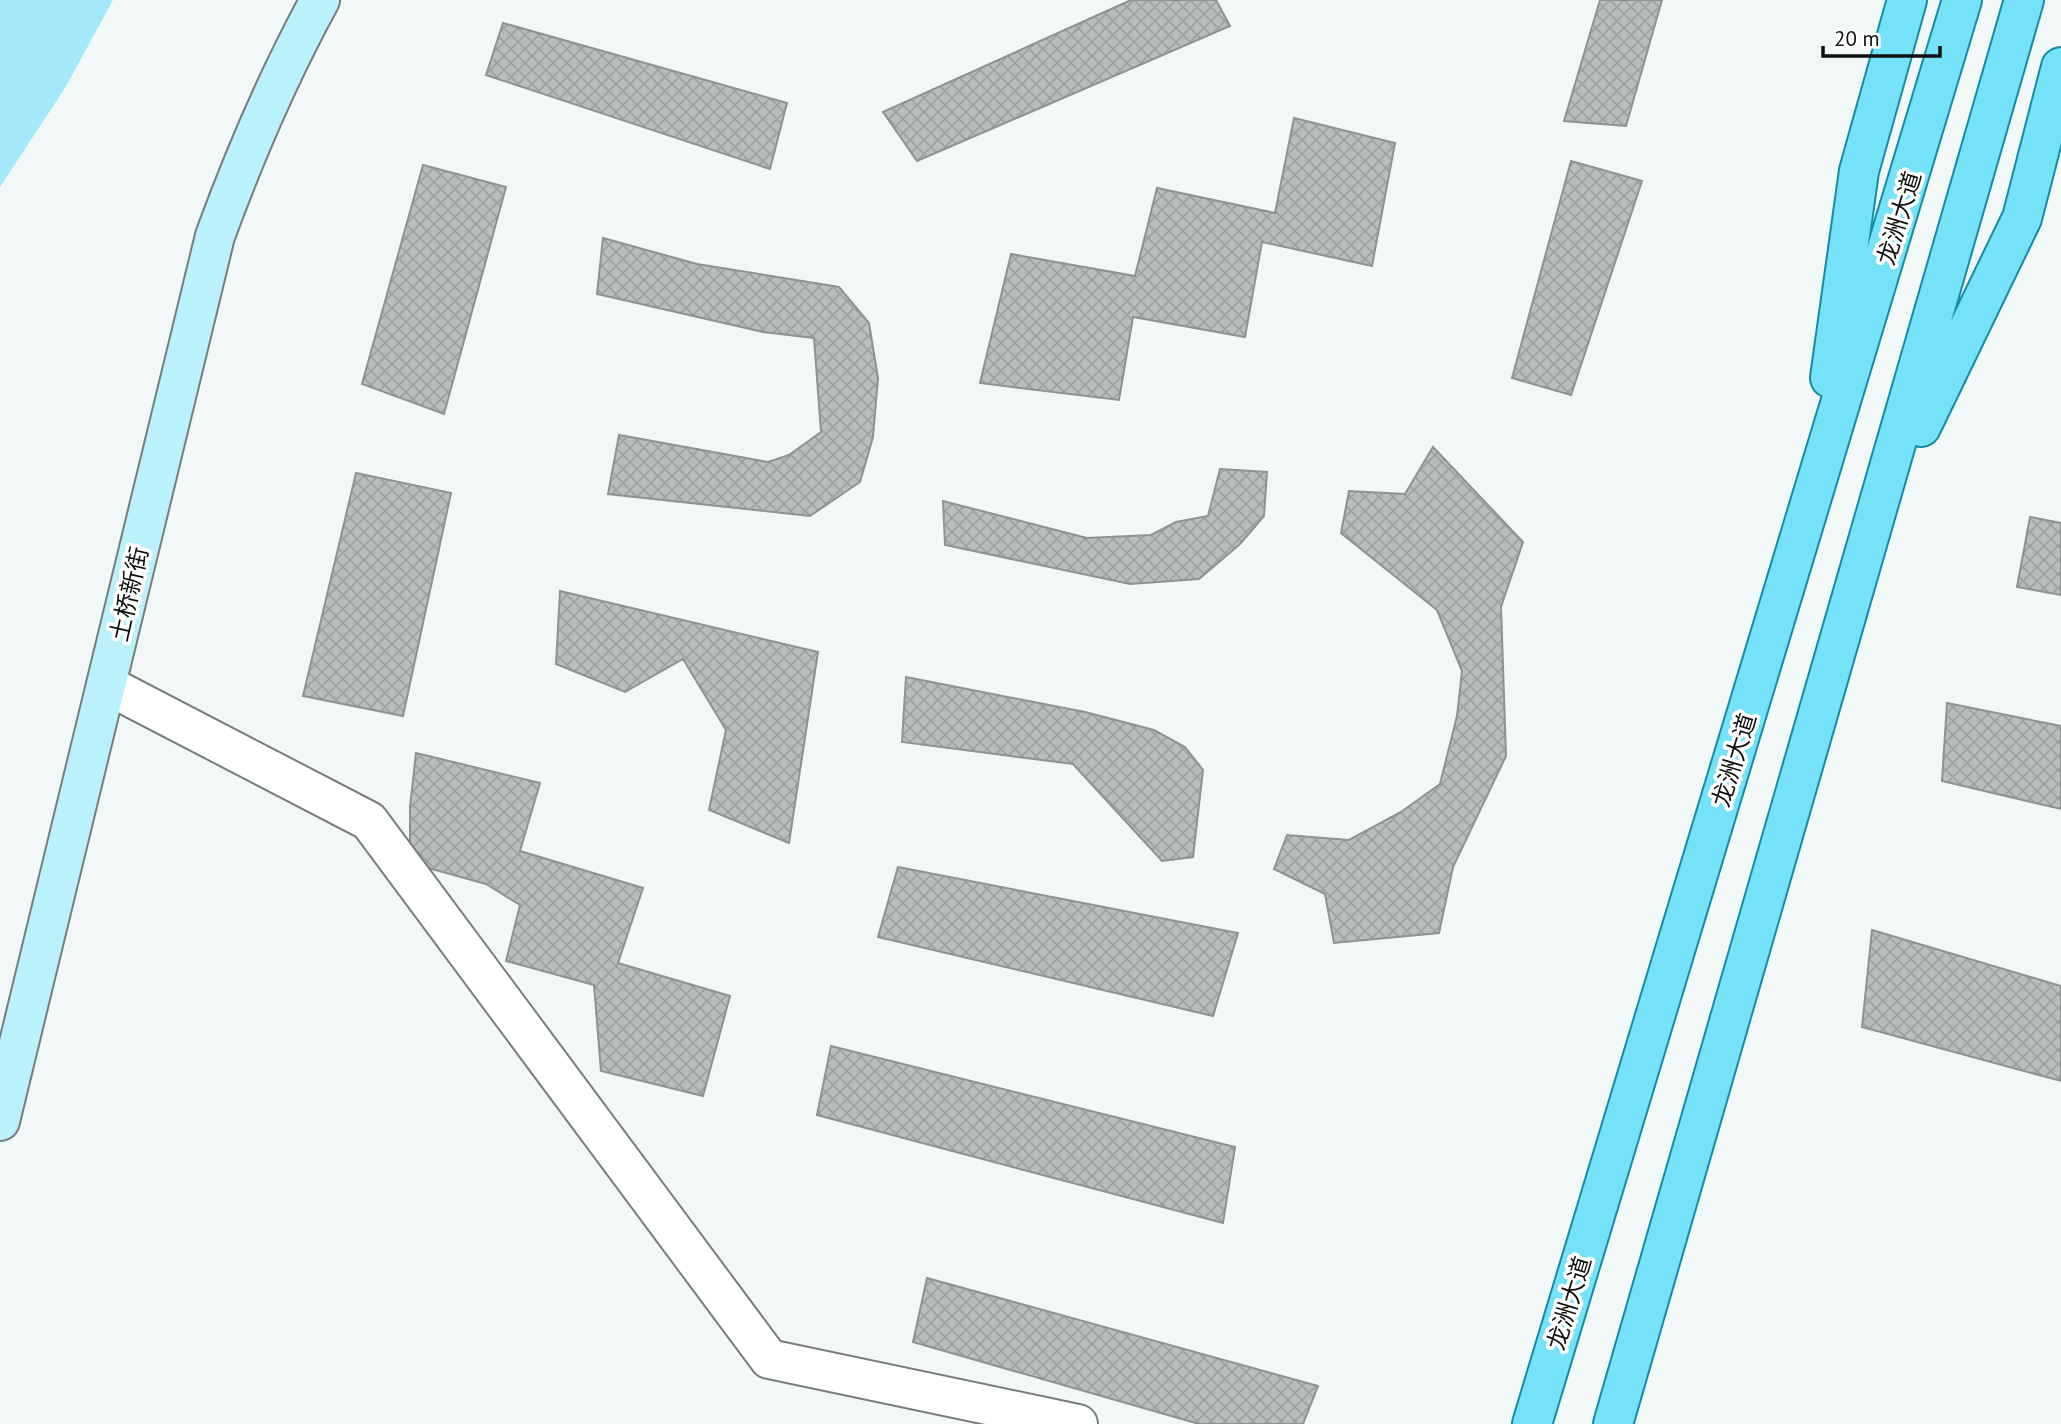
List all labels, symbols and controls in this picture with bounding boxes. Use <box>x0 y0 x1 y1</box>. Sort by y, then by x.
scale bar <box>1823 14 1940 58</box>
text: 20 m <box>1834 25 1880 52</box>
street label: 龙洲大道 <box>1870 168 1928 268</box>
street label: 土桥新街 <box>103 544 155 644</box>
street label: 龙洲大道 <box>1705 710 1763 810</box>
street label: 龙洲大道 <box>1540 1253 1598 1353</box>

